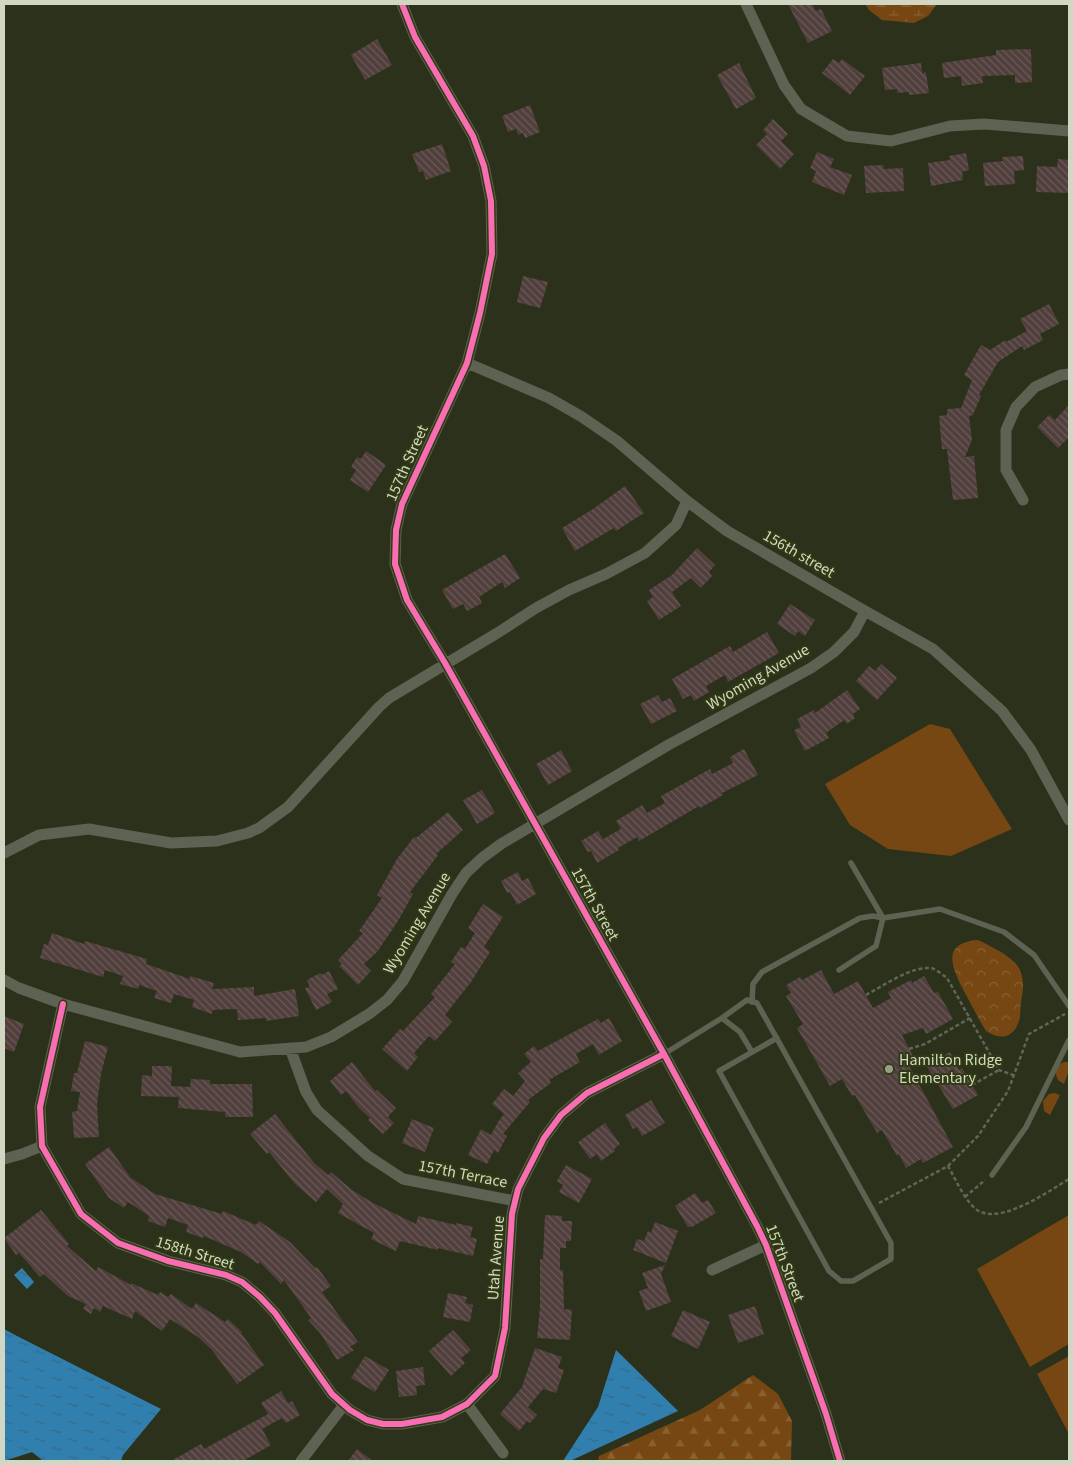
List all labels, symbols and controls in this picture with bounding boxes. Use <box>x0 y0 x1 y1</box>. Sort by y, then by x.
street label: 157th Street <box>380 421 434 505</box>
street label: 156th street <box>759 525 839 584</box>
street label: Wyoming Avenue <box>703 639 813 715</box>
street label: 157th Street <box>566 863 625 945</box>
street label: Wyoming Avenue <box>378 868 456 978</box>
place label: Hamilton Ridge Elementary <box>899 1049 1002 1089</box>
marker: Hamilton Ridge Elementary <box>883 1063 895 1075</box>
street label: 157th Terrace <box>417 1155 509 1193</box>
street label: Utah Avenue <box>482 1215 510 1301</box>
street label: 157th Street <box>760 1221 810 1305</box>
street label: 158th Street <box>153 1231 238 1276</box>

